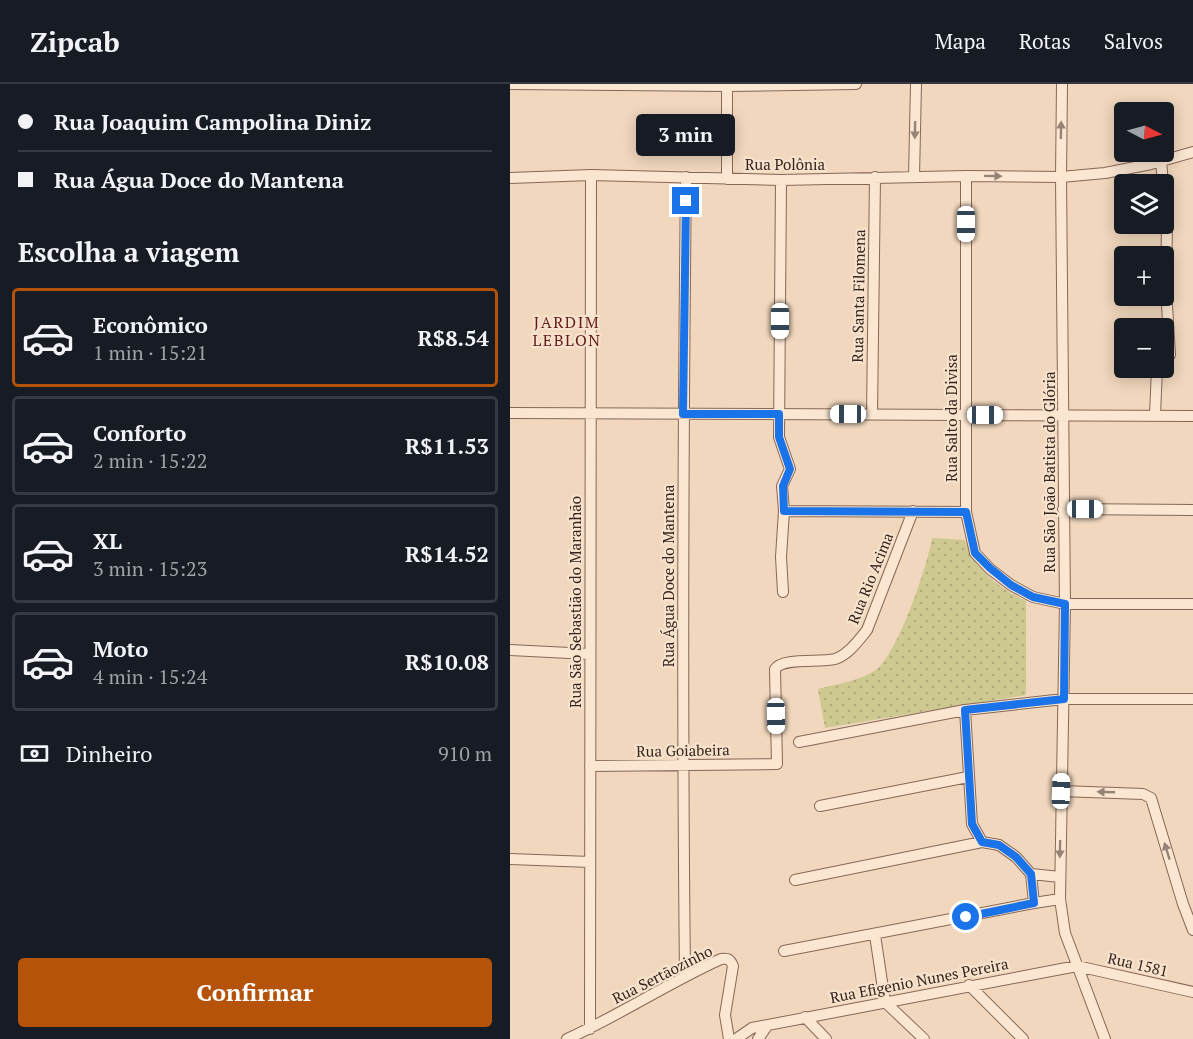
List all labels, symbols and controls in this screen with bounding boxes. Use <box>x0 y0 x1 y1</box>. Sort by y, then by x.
text: Zipcab <box>30 23 120 60</box>
text: Mapa <box>935 27 986 55</box>
text: Rotas <box>1019 27 1071 55</box>
text: Salvos <box>1104 27 1163 55</box>
north arrow <box>1114 102 1174 162</box>
map controls <box>1114 102 1174 378</box>
text: Rua Joaquim Campolina Diniz <box>54 107 371 136</box>
callout: 3 min <box>636 114 735 156</box>
text: 3 min <box>658 121 713 148</box>
one-way arrow <box>910 121 920 140</box>
one-way arrow <box>1057 121 1066 140</box>
street label: Rua Polônia <box>745 154 825 174</box>
text: Rua Água Doce do Mantena <box>54 165 344 194</box>
one-way arrow <box>984 171 1003 181</box>
button: layers <box>1114 174 1174 234</box>
route end <box>672 187 699 214</box>
car <box>957 206 975 242</box>
street label: Rua Santa Filomena <box>847 229 869 363</box>
text: Escolha a viagem <box>18 234 239 270</box>
button: + <box>1114 246 1174 306</box>
car <box>771 303 789 339</box>
text: Econômico <box>93 310 208 339</box>
icon: car <box>21 311 75 365</box>
district label: JARDIM LEBLON <box>533 311 601 351</box>
button: − <box>1114 318 1174 378</box>
text: R$8.54 <box>417 323 489 352</box>
text: 1 min · 15:21 <box>93 339 207 366</box>
street label: Rua Salto da Divisa <box>941 354 961 482</box>
street label: Rua São João Batista do Glória <box>1039 371 1059 573</box>
car <box>830 405 866 423</box>
car <box>967 406 1003 424</box>
text: Conforto <box>93 418 186 447</box>
icon: car <box>21 419 75 473</box>
text: R$11.53 <box>405 431 489 460</box>
text: 2 min · 15:22 <box>93 447 207 474</box>
street label: Rua Água Doce do Mantena <box>658 484 678 667</box>
street label: Rua São Sebastião do Maranhão <box>565 496 585 708</box>
car <box>1067 500 1103 518</box>
text: XL <box>93 526 122 555</box>
icon: car <box>21 527 75 581</box>
street label: Rua Rio Acima <box>843 529 898 627</box>
text: R$14.52 <box>405 539 489 568</box>
text: 3 min · 15:23 <box>93 555 207 582</box>
text: Moto <box>93 634 148 663</box>
icon: car <box>21 635 75 689</box>
text: R$10.08 <box>405 647 489 676</box>
text: 4 min · 15:24 <box>93 663 207 690</box>
car <box>767 698 785 734</box>
icon: cash <box>18 737 51 770</box>
text: Dinheiro <box>66 739 152 768</box>
street label: Rua Goiabeira <box>636 739 730 761</box>
text: 910 m <box>438 740 492 767</box>
car <box>1051 773 1071 809</box>
one-way arrow <box>1097 788 1116 797</box>
one-way arrow <box>1055 840 1065 859</box>
one-way arrow <box>1162 842 1171 860</box>
route start <box>952 903 979 930</box>
street label: Rua Sertãozinho <box>609 940 715 1008</box>
street label: Rua 1581 <box>1106 947 1170 981</box>
street label: Rua Efigenio Nunes Pereira <box>828 953 1010 1007</box>
button: Confirmar <box>18 958 492 1027</box>

